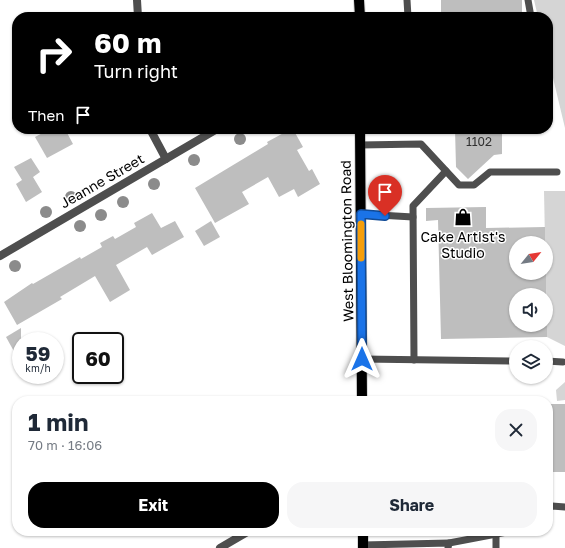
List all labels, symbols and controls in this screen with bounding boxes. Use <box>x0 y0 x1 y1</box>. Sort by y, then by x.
text: 60 m <box>94 26 161 59</box>
icon: right <box>28 28 80 80</box>
text: Turn right <box>94 60 178 82</box>
icon: arrive <box>72 104 94 126</box>
text: Then <box>28 106 64 124</box>
house number: 1102 <box>466 134 492 149</box>
street label: Jeanne Street <box>57 150 147 211</box>
street label: West Bloomington Road <box>337 160 356 322</box>
pin <box>368 175 402 216</box>
icon: arrive <box>374 181 396 203</box>
shop icon: Cake Artist's Studio <box>453 207 473 227</box>
place label: Cake Artist's Studio <box>421 228 505 261</box>
north arrow <box>509 236 553 280</box>
map controls <box>509 236 553 384</box>
button: sound <box>509 288 553 332</box>
speed limit sign: 60 <box>72 332 124 384</box>
position arrow <box>341 338 383 380</box>
button: layers <box>509 340 553 384</box>
text: 59 <box>26 341 50 365</box>
text: km/h <box>25 362 51 374</box>
text: 1 min <box>28 407 88 436</box>
button: close <box>495 409 537 451</box>
text: 70 m · 16:06 <box>28 437 102 453</box>
button: Exit <box>28 482 279 528</box>
button: Share <box>287 482 537 528</box>

